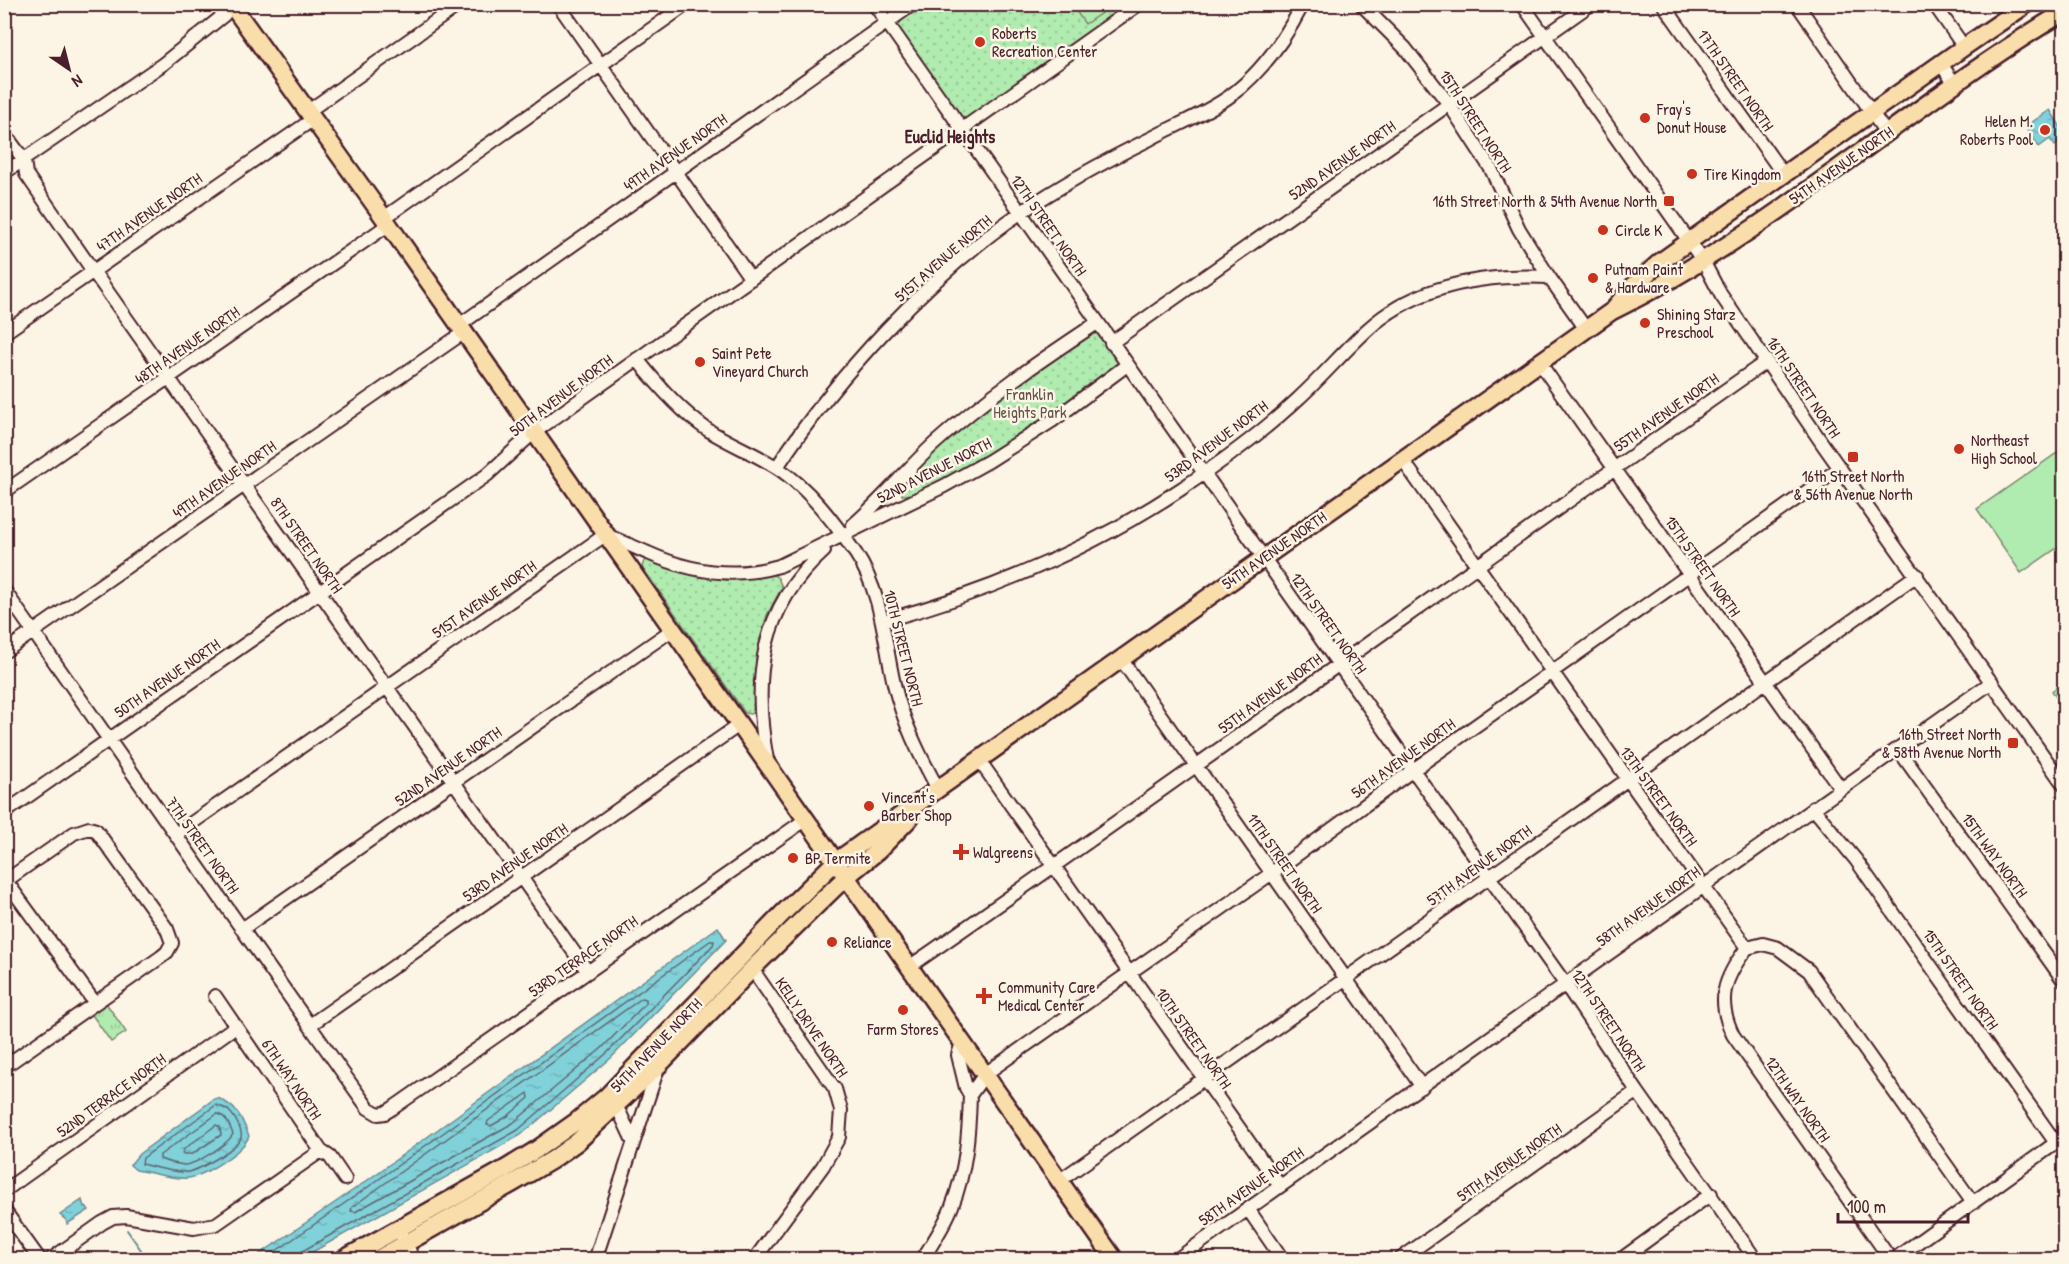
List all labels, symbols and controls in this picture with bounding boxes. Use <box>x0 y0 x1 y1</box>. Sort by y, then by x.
place label: Roberts Recreation Center <box>992 22 1098 62</box>
street label: 17TH STREET NORTH <box>1693 25 1779 135</box>
marker: Roberts Recreation Center <box>973 35 987 49</box>
north arrow <box>39 39 99 99</box>
street label: 15TH STREET NORTH <box>1435 65 1517 177</box>
text: N <box>67 70 87 93</box>
place label: Fray's Donut House <box>1656 98 1727 138</box>
street label: 49TH AVENUE NORTH <box>619 108 731 196</box>
place label: Helen M. Roberts Pool <box>1960 110 2034 150</box>
marker: Fray's Donut House <box>1638 111 1652 125</box>
street label: 52ND AVENUE NORTH <box>1284 115 1400 205</box>
street label: 54TH AVENUE NORTH <box>1784 121 1898 209</box>
marker: Helen M. Roberts Pool <box>2038 123 2052 137</box>
district label: Euclid Heights <box>905 124 995 150</box>
place label: Tire Kingdom <box>1704 163 1781 185</box>
street label: 47TH AVENUE NORTH <box>92 167 206 257</box>
marker: Tire Kingdom <box>1685 167 1699 181</box>
street label: 12TH STREET NORTH <box>1006 170 1092 280</box>
place label: 16th Street North & 54th Avenue North <box>1433 190 1657 212</box>
marker: 16th Street North & 54th Avenue North <box>1662 194 1676 208</box>
street label: 51ST AVENUE NORTH <box>889 209 997 307</box>
place label: Circle K <box>1615 219 1663 241</box>
marker: Circle K <box>1596 223 1610 237</box>
place label: Putnam Paint & Hardware <box>1605 258 1683 298</box>
marker: Putnam Paint & Hardware <box>1586 271 1600 285</box>
street label: 48TH AVENUE NORTH <box>130 301 244 389</box>
place label: Shining Starz Preschool <box>1657 303 1736 343</box>
marker: Shining Starz Preschool <box>1638 316 1652 330</box>
street label: 16TH STREET NORTH <box>1762 332 1846 442</box>
place label: Saint Pete Vineyard Church <box>712 342 809 382</box>
street label: 50TH AVENUE NORTH <box>505 349 617 441</box>
marker: Saint Pete Vineyard Church <box>693 355 707 369</box>
street label: 55TH AVENUE NORTH <box>1609 367 1723 457</box>
park label: Franklin Heights Park <box>993 383 1067 423</box>
street label: 53RD AVENUE NORTH <box>1160 395 1272 487</box>
place label: Northeast High School <box>1971 429 2038 469</box>
street label: 52ND AVENUE NORTH <box>873 432 995 508</box>
street label: 49TH AVENUE NORTH <box>168 435 280 523</box>
marker: Northeast High School <box>1952 442 1966 456</box>
marker: 16th Street North & 56th Avenue North <box>1846 450 1860 464</box>
place label: 16th Street North & 56th Avenue North <box>1794 465 1913 505</box>
street label: 8TH STREET NORTH <box>266 493 348 597</box>
street label: 54TH AVENUE NORTH <box>1217 506 1331 594</box>
street label: 15TH STREET NORTH <box>1660 511 1746 621</box>
street label: 51ST AVENUE NORTH <box>427 555 541 643</box>
street label: 12TH STREET NORTH <box>1286 568 1372 678</box>
street label: 10TH STREET NORTH <box>879 588 929 708</box>
street label: 50TH AVENUE NORTH <box>110 633 224 723</box>
street label: 55TH AVENUE NORTH <box>1213 648 1327 738</box>
street label: 56TH AVENUE NORTH <box>1347 713 1459 803</box>
street label: 52ND AVENUE NORTH <box>390 721 506 811</box>
place label: 16th Street North & 58th Avenue North <box>1882 723 2001 763</box>
marker: 16th Street North & 58th Avenue North <box>2006 736 2020 750</box>
street label: 13TH STREET NORTH <box>1615 742 1703 850</box>
place label: Vincent's Barber Shop <box>881 786 952 826</box>
street label: 7TH STREET NORTH <box>161 792 245 898</box>
marker: Vincent's Barber Shop <box>862 799 876 813</box>
street label: 15TH WAY NORTH <box>1957 808 2033 902</box>
street label: 11TH STREET NORTH <box>1242 809 1328 917</box>
street label: 53RD AVENUE NORTH <box>458 817 572 907</box>
street label: 57TH AVENUE NORTH <box>1422 819 1536 911</box>
place label: Walgreens <box>973 841 1033 863</box>
marker: Walgreens <box>954 845 968 859</box>
place label: BP Termite <box>805 847 871 869</box>
marker: BP Termite <box>786 851 800 865</box>
street label: 58TH AVENUE NORTH <box>1591 861 1705 951</box>
street label: 53RD TERRACE NORTH <box>524 910 642 1002</box>
street label: 15TH STREET NORTH <box>1918 924 2004 1034</box>
place label: Reliance <box>844 931 892 953</box>
marker: Reliance <box>825 935 839 949</box>
street label: 12TH STREET NORTH <box>1567 965 1651 1075</box>
street label: KELLY DRIVE NORTH <box>770 973 854 1081</box>
place label: Community Care Medical Center <box>998 976 1096 1016</box>
street label: 10TH STREET NORTH <box>1151 983 1237 1093</box>
marker: Community Care Medical Center <box>975 987 993 1005</box>
street label: 54TH AVENUE NORTH <box>605 993 707 1097</box>
marker: Farm Stores <box>896 1003 910 1017</box>
place label: Farm Stores <box>867 1018 938 1040</box>
street label: 6TH WAY NORTH <box>257 1034 327 1124</box>
street label: 52ND TERRACE NORTH <box>52 1048 170 1142</box>
street label: 12TH WAY NORTH <box>1760 1052 1836 1146</box>
street label: 59TH AVENUE NORTH <box>1452 1118 1566 1206</box>
street label: 58TH AVENUE NORTH <box>1194 1141 1308 1231</box>
scale bar <box>1838 1186 1968 1224</box>
text: 100 m <box>1847 1194 1886 1219</box>

